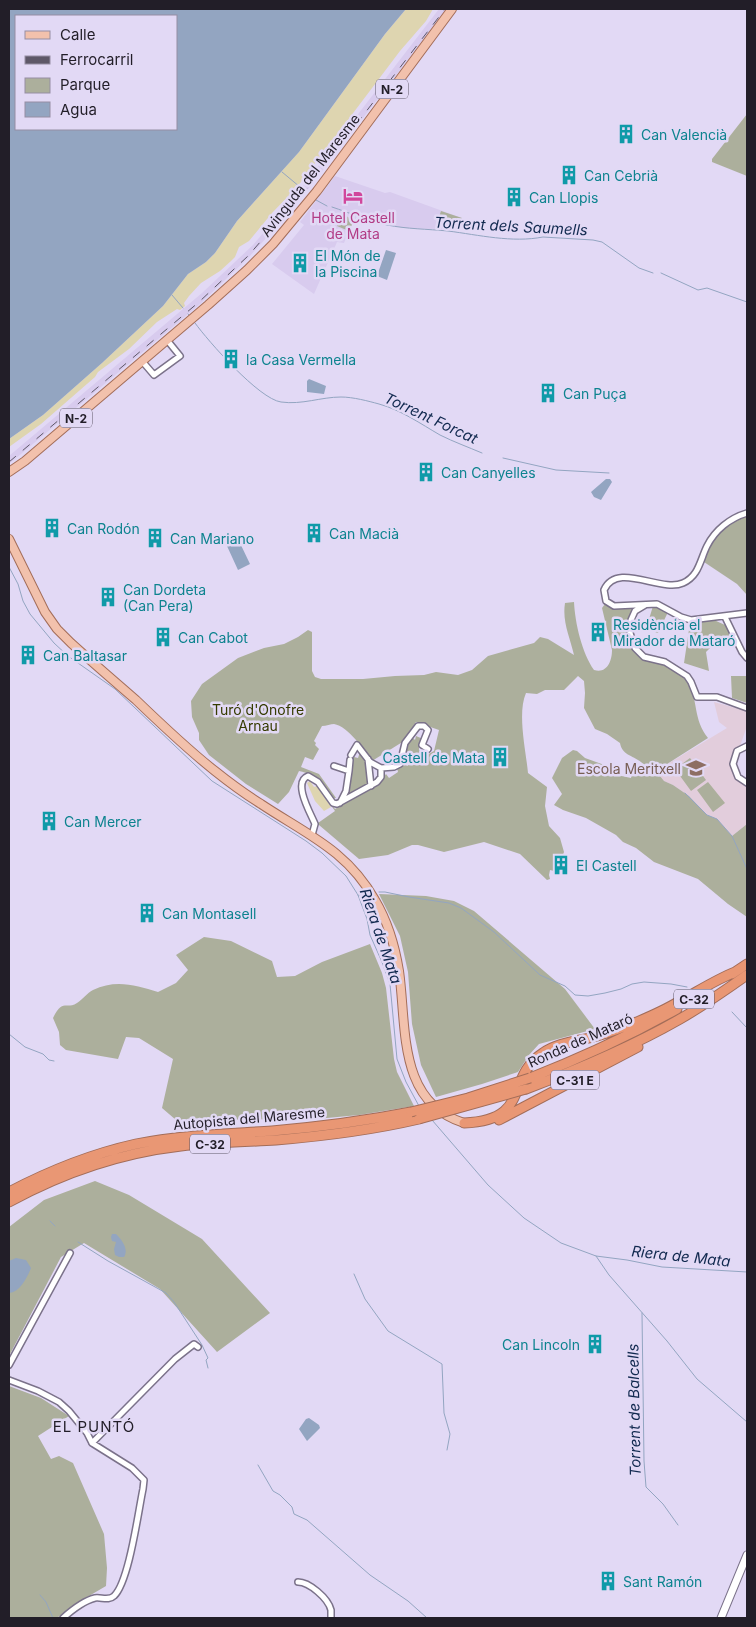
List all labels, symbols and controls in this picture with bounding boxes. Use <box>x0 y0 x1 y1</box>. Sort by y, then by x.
legend <box>15 15 178 130</box>
text: Calle <box>60 25 95 44</box>
text: Ferrocarril <box>60 50 133 69</box>
text: Parque <box>60 75 110 94</box>
road number: N-2 <box>376 80 408 98</box>
text: Agua <box>60 100 97 119</box>
street label: Avinguda del Maresme <box>257 110 363 240</box>
building icon: Can Valencià <box>615 123 637 145</box>
place label: Can Valencià <box>641 126 727 143</box>
building icon: Can Cebrià <box>558 164 580 186</box>
place label: Can Cebrià <box>584 167 658 184</box>
hotel icon: Hotel Castell de Mata <box>342 185 364 207</box>
building icon: Can Llopis <box>503 186 525 208</box>
place label: Can Llopis <box>529 189 598 206</box>
place label: Hotel Castell de Mata <box>311 209 395 242</box>
water label: Torrent dels Saumells <box>434 212 588 240</box>
place label: El Món de la Piscina <box>315 247 381 280</box>
building icon: El Món de la Piscina <box>289 252 311 274</box>
building icon: la Casa Vermella <box>220 348 242 370</box>
place label: la Casa Vermella <box>246 351 356 368</box>
building icon: Can Puça <box>537 382 559 404</box>
place label: Can Puça <box>563 385 627 402</box>
water label: Torrent Forcat <box>381 388 482 448</box>
road number: N-2 <box>60 408 92 428</box>
building icon: Can Canyelles <box>415 461 437 483</box>
place label: Can Canyelles <box>441 464 536 481</box>
building icon: Can Rodón <box>41 517 63 539</box>
place label: Can Rodón <box>67 520 140 537</box>
building icon: Can Macià <box>303 522 325 544</box>
place label: Can Macià <box>329 525 399 542</box>
building icon: Can Mariano <box>144 527 166 549</box>
place label: Can Mariano <box>170 530 254 547</box>
place label: Can Dordeta (Can Pera) <box>123 581 206 614</box>
building icon: Can Dordeta (Can Pera) <box>97 586 119 608</box>
place label: Residència el Mirador de Mataró <box>613 616 735 649</box>
building icon: Residència el Mirador de Mataró <box>587 621 609 643</box>
building icon: Can Cabot <box>152 626 174 648</box>
place label: Can Cabot <box>178 629 248 646</box>
building icon: Can Baltasar <box>17 644 39 666</box>
place label: Can Baltasar <box>43 647 127 664</box>
park label: Turó d'Onofre Arnau <box>212 701 304 734</box>
building icon: Castell de Mata <box>489 746 511 768</box>
place label: Castell de Mata <box>383 749 485 766</box>
school or university icon: Escola Meritxell <box>685 757 707 779</box>
place label: Escola Meritxell <box>577 760 681 777</box>
building icon: Can Mercer <box>38 810 60 832</box>
place label: Can Mercer <box>64 813 142 830</box>
building icon: El Castell <box>550 854 572 876</box>
place label: El Castell <box>576 857 637 874</box>
water label: Riera de Mata <box>356 886 406 986</box>
building icon: Can Montasell <box>136 902 158 924</box>
place label: Can Montasell <box>162 905 256 922</box>
road number: C-32 <box>674 990 714 1009</box>
street label: Ronda de Mataró <box>525 1009 635 1071</box>
road number: C-31 E <box>551 1070 599 1090</box>
street label: Autopista del Maresme <box>172 1103 326 1133</box>
road number: C-32 <box>190 1134 230 1154</box>
water label: Riera de Mata <box>631 1241 731 1271</box>
building icon: Can Lincoln <box>584 1333 606 1355</box>
place label: Can Lincoln <box>502 1336 580 1353</box>
water label: Torrent de Balcells <box>623 1343 645 1476</box>
district label: EL PUNTÓ <box>53 1417 135 1436</box>
building icon: Sant Ramón <box>597 1570 619 1592</box>
place label: Sant Ramón <box>623 1573 702 1590</box>

